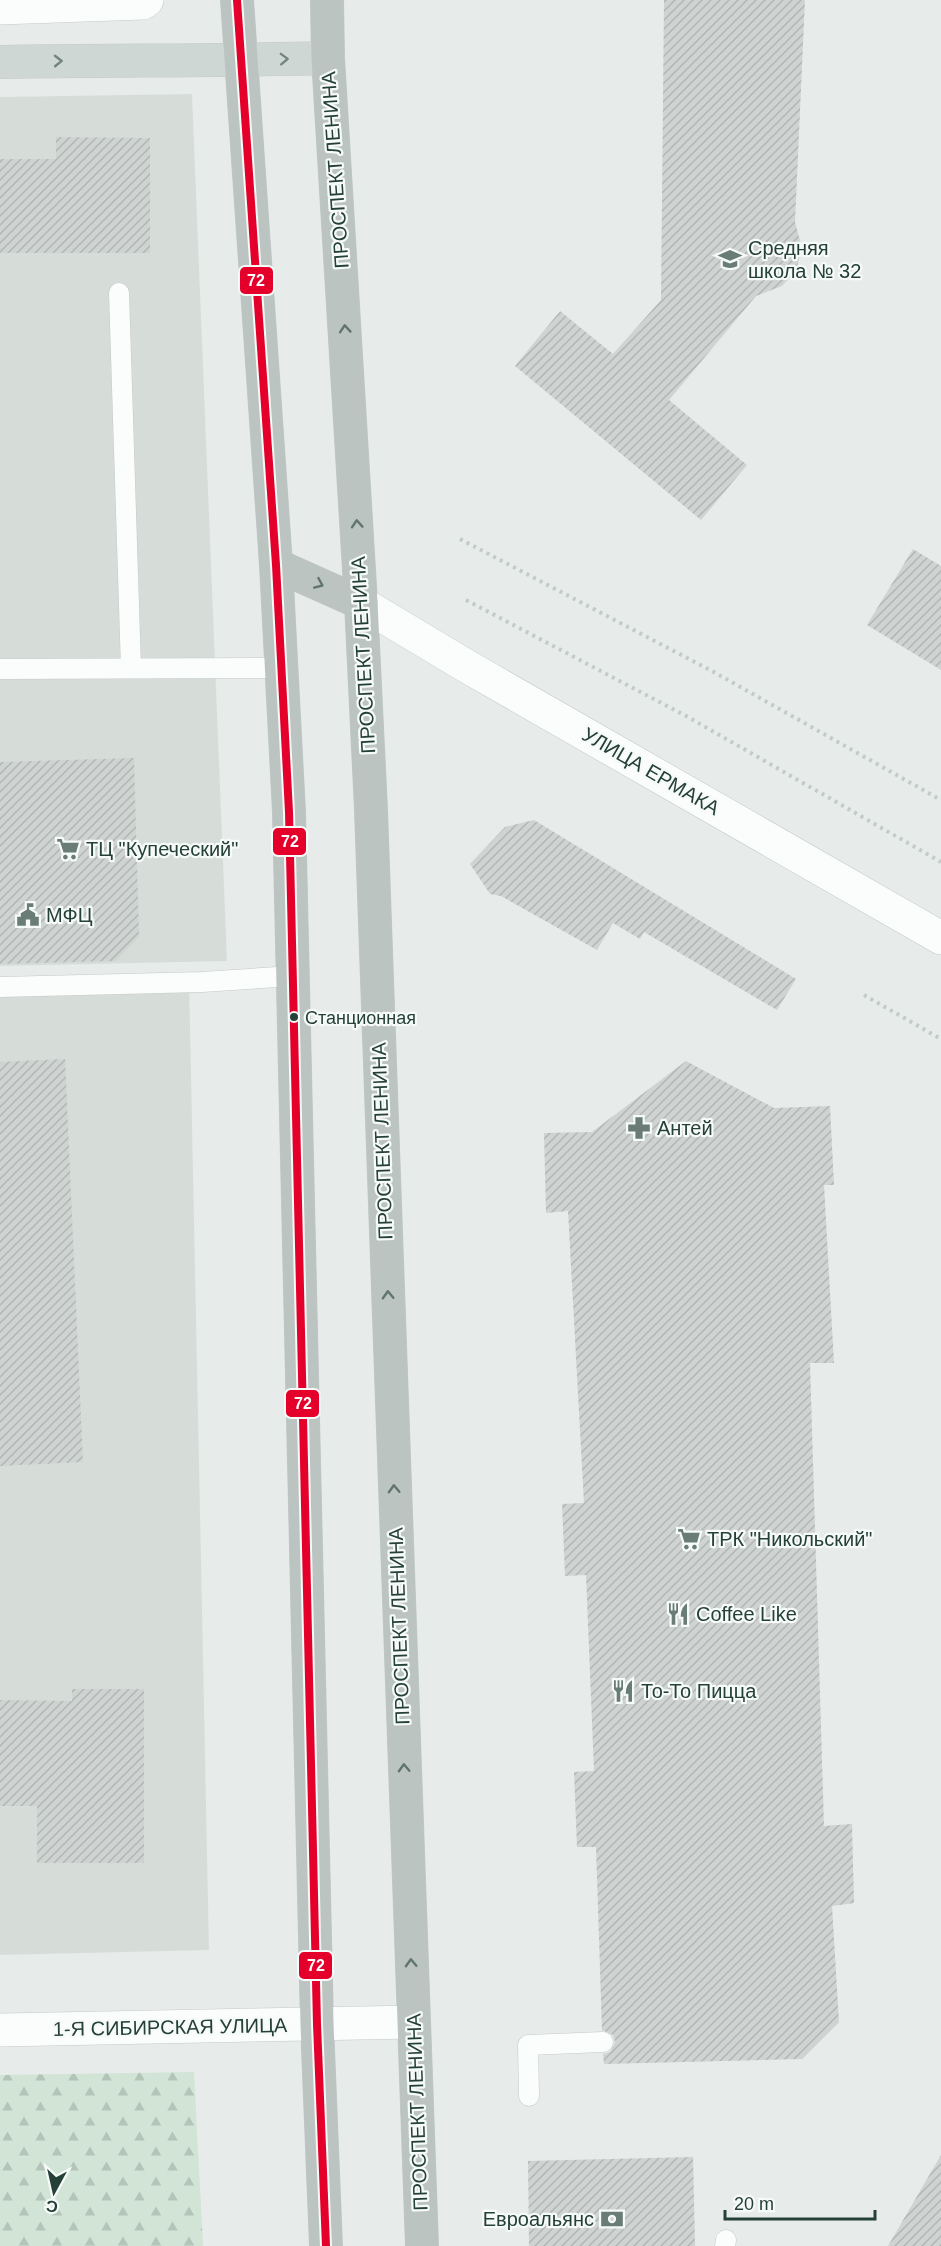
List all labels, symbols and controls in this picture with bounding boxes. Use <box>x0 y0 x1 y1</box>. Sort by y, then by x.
one-way arrow <box>280 53 289 66</box>
one-way arrow <box>54 55 63 67</box>
street label: ПРОСПЕКТ ЛЕНИНА <box>317 70 353 269</box>
place label: Средняя школа № 32 <box>748 237 861 282</box>
school or university icon: Средняя школа № 32 <box>717 246 743 272</box>
line badge: 72 <box>239 266 274 295</box>
text: 72 <box>247 272 265 289</box>
one-way arrow <box>338 324 351 333</box>
one-way arrow <box>350 519 363 528</box>
street label: ПРОСПЕКТ ЛЕНИНА <box>347 555 379 754</box>
one-way arrow <box>312 577 323 589</box>
street label: УЛИЦА ЕРМАКА <box>579 723 724 820</box>
line badge: 72 <box>272 827 307 856</box>
text: 72 <box>281 833 299 850</box>
supermarket icon: ТЦ "Купеческий" <box>55 836 81 862</box>
place label: ТЦ "Купеческий" <box>86 838 238 860</box>
public building icon: МФЦ <box>15 902 41 928</box>
place label: МФЦ <box>46 904 93 926</box>
place label: Станционная <box>305 1008 416 1028</box>
marker: Станционная <box>288 1011 300 1023</box>
street label: ПРОСПЕКТ ЛЕНИНА <box>368 1041 396 1240</box>
pharmacy icon: Антей <box>626 1115 652 1141</box>
place label: Антей <box>657 1117 713 1139</box>
one-way arrow <box>381 1290 394 1299</box>
line badge: 72 <box>285 1389 320 1418</box>
text: 72 <box>294 1395 312 1412</box>
one-way arrow <box>388 1485 401 1494</box>
street label: ПРОСПЕКТ ЛЕНИНА <box>385 1526 413 1725</box>
supermarket icon: ТРК "Никольский" <box>676 1526 702 1552</box>
place label: ТРК "Никольский" <box>707 1528 872 1550</box>
restaurant icon: Coffee Like <box>665 1601 691 1627</box>
place label: Coffee Like <box>696 1603 797 1625</box>
restaurant icon: То-То Пицца <box>610 1678 636 1704</box>
place label: То-То Пицца <box>641 1680 757 1702</box>
one-way arrow <box>398 1764 410 1773</box>
line badge: 72 <box>298 1951 333 1980</box>
text: 72 <box>307 1957 325 1974</box>
one-way arrow <box>404 1959 417 1968</box>
street label: ПРОСПЕКТ ЛЕНИНА <box>403 2012 431 2211</box>
street label: 1-Я СИБИРСКАЯ УЛИЦА <box>53 2014 288 2040</box>
north arrow <box>24 2162 84 2222</box>
scale bar <box>725 2183 875 2221</box>
text: 20 m <box>734 2194 774 2214</box>
text: С <box>45 2197 59 2216</box>
bank icon: Евроальянс <box>599 2206 625 2232</box>
place label: Евроальянс <box>483 2208 594 2230</box>

